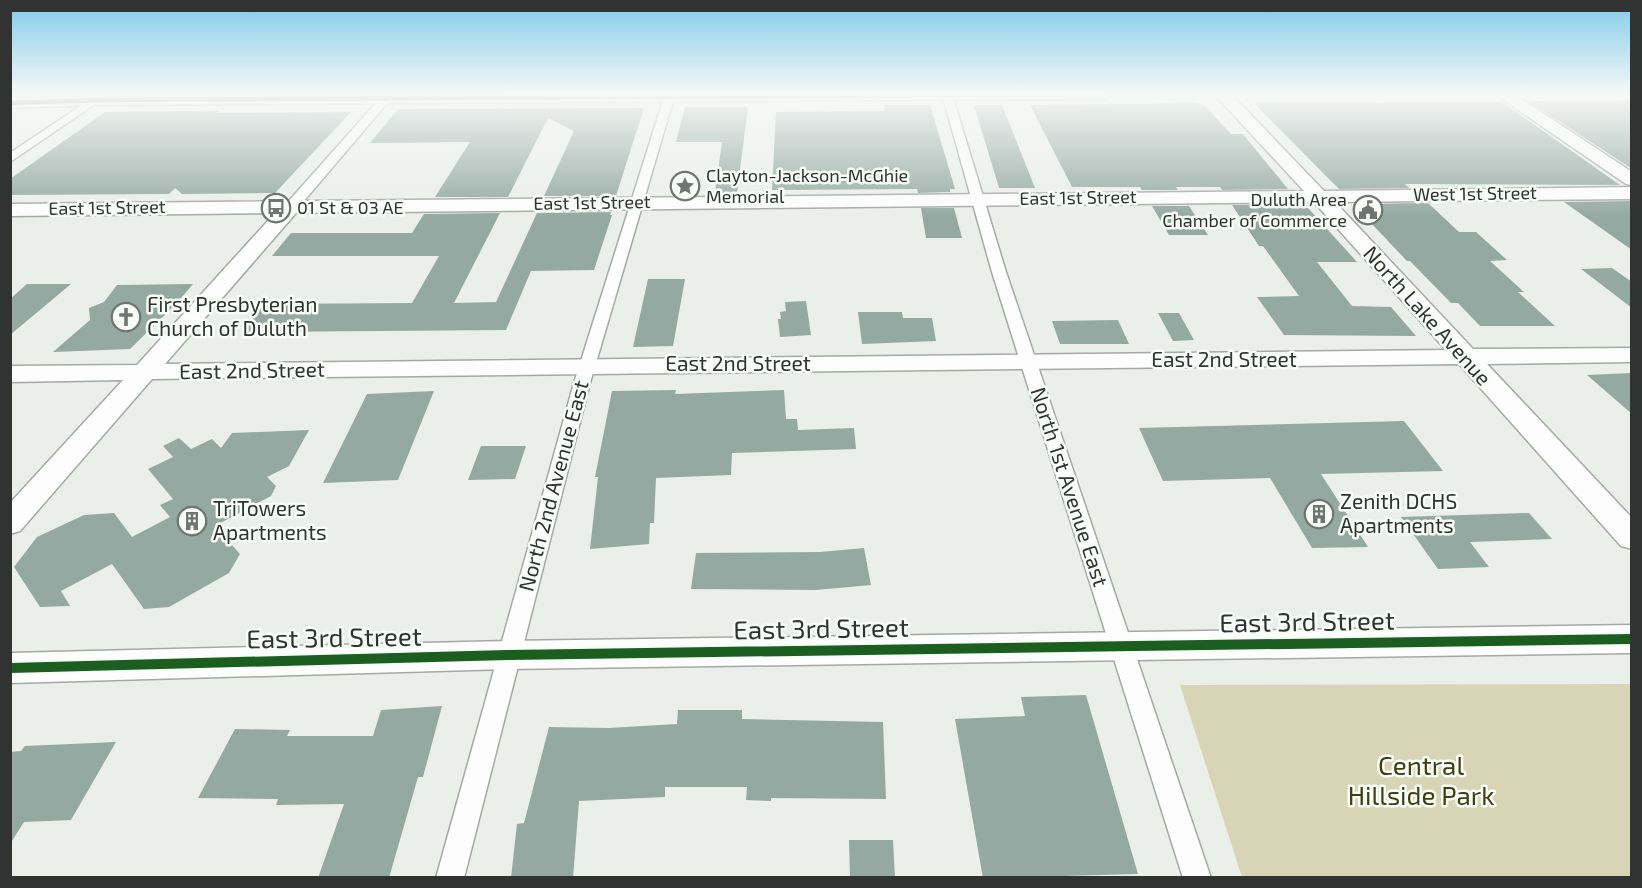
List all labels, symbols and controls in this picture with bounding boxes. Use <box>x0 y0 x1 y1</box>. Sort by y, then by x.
place label: Clayton-Jackson-McGhie Memorial <box>706 164 908 207</box>
place icon: Clayton-Jackson-McGhie Memorial <box>669 170 701 202</box>
street label: West 1st Street <box>1413 181 1537 205</box>
street label: East 1st Street <box>1019 185 1137 209</box>
place label: Duluth Area Chamber of Commerce <box>1162 188 1347 231</box>
street label: East 1st Street <box>533 190 651 214</box>
bus stop icon: 01 St & 03 AE <box>260 192 292 224</box>
public building icon: Duluth Area Chamber of Commerce <box>1352 194 1384 226</box>
street label: East 1st Street <box>48 195 166 219</box>
place label: 01 St & 03 AE <box>297 196 404 218</box>
street label: North Lake Avenue <box>1359 240 1497 390</box>
place label: First Presbyterian Church of Duluth <box>147 291 317 340</box>
church icon: First Presbyterian Church of Duluth <box>110 301 142 333</box>
street label: East 2nd Street <box>1151 346 1297 371</box>
street label: East 2nd Street <box>665 350 811 375</box>
street label: East 2nd Street <box>179 356 325 383</box>
street label: North 2nd Avenue East <box>512 377 593 594</box>
street label: North 1st Avenue East <box>1026 384 1114 589</box>
place label: Zenith DCHS Apartments <box>1340 488 1457 537</box>
place label: TriTowers Apartments <box>213 495 327 544</box>
building icon: Zenith DCHS Apartments <box>1303 498 1335 530</box>
building icon: TriTowers Apartments <box>176 505 208 537</box>
street label: East 3rd Street <box>1219 603 1395 638</box>
street label: East 3rd Street <box>733 610 909 645</box>
street label: East 3rd Street <box>246 619 422 654</box>
park label: Central Hillside Park <box>1348 749 1494 810</box>

